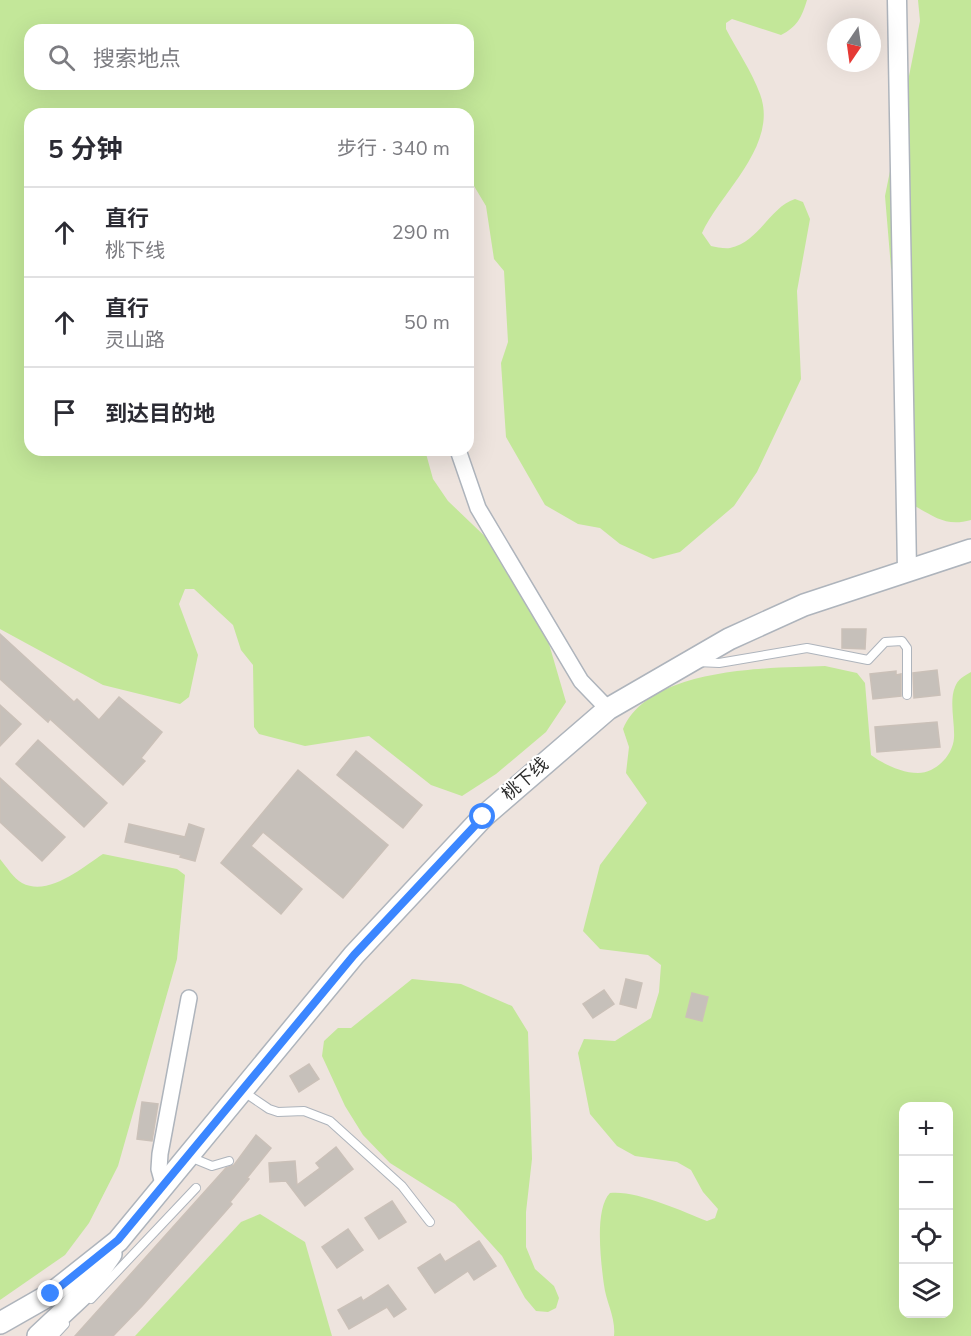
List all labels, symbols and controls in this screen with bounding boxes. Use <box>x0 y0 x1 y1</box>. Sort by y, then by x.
north arrow <box>827 18 881 72</box>
search box <box>24 24 474 90</box>
icon: search <box>45 41 78 74</box>
text: 搜索地点 <box>93 44 181 74</box>
text: 5 分钟 <box>48 132 123 167</box>
text: 步行 · 340 m <box>337 135 450 162</box>
text: 直行 <box>105 204 149 234</box>
icon: ahead <box>48 216 81 249</box>
text: 290 m <box>392 219 450 246</box>
text: 桃下线 <box>105 237 165 264</box>
text: 直行 <box>105 294 149 324</box>
icon: ahead <box>48 306 81 339</box>
text: 50 m <box>404 309 450 336</box>
text: 灵山路 <box>105 327 165 354</box>
icon: arrive <box>48 396 81 429</box>
text: 到达目的地 <box>105 399 215 429</box>
street label: 桃下线 <box>497 752 553 806</box>
route start <box>469 803 495 829</box>
map controls <box>899 1102 953 1318</box>
button: + <box>899 1102 953 1156</box>
button: − <box>899 1156 953 1210</box>
button: locate <box>899 1210 953 1264</box>
button: layers <box>899 1264 953 1318</box>
route end <box>37 1280 63 1306</box>

